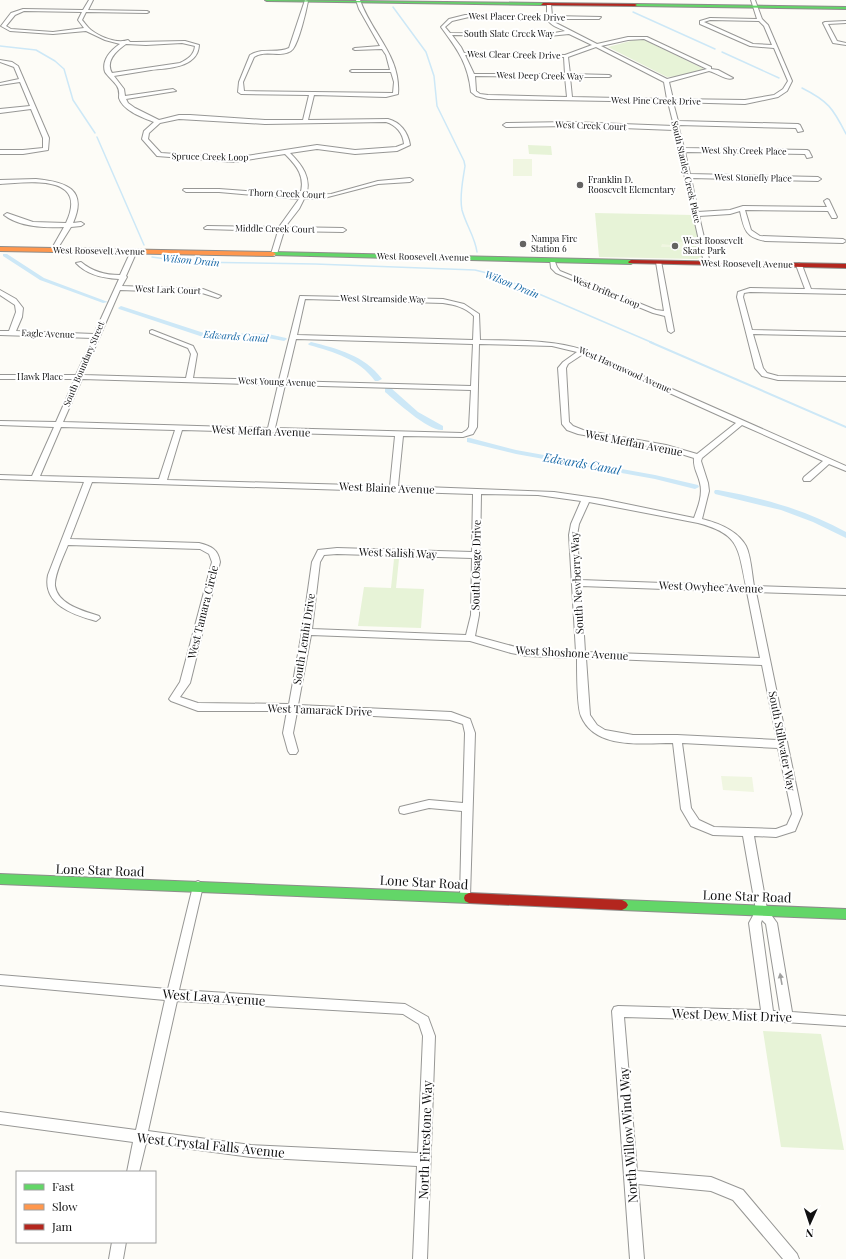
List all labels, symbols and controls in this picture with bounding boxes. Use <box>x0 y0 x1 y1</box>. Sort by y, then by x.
street label: West Placer Creek Drive <box>467 9 566 23</box>
street label: South Slate Creek Way <box>464 27 555 39</box>
street label: West Clear Creek Drive <box>466 47 561 61</box>
street label: West Deep Creek Way <box>495 68 584 82</box>
street label: West Pine Creek Drive <box>610 93 701 107</box>
street label: West Creek Court <box>554 118 628 132</box>
street label: South Stanley Creek Place <box>669 120 705 224</box>
street label: West Shy Creek Place <box>700 143 787 157</box>
street label: Spruce Creek Loop <box>171 149 249 163</box>
street label: West Stonefly Place <box>713 170 792 184</box>
place label: Franklin D. Roosevelt Elementary <box>588 173 676 195</box>
marker: Franklin D. Roosevelt Elementary <box>575 180 585 190</box>
street label: Thorn Creek Court <box>248 186 327 200</box>
street label: Middle Creek Court <box>235 221 316 235</box>
place label: Nampa Fire Station 6 <box>531 232 578 254</box>
place label: West Roosevelt Skate Park <box>682 234 744 256</box>
marker: Nampa Fire Station 6 <box>518 239 528 249</box>
marker: West Roosevelt Skate Park <box>670 241 680 251</box>
street label: West Roosevelt Avenue <box>52 243 145 257</box>
street label: West Roosevelt Avenue <box>376 249 469 263</box>
water label: Wilson Drain <box>162 251 220 269</box>
street label: West Roosevelt Avenue <box>700 256 793 270</box>
water label: Wilson Drain <box>483 267 541 301</box>
street label: West Drifter Loop <box>570 272 642 310</box>
street label: West Lark Court <box>134 282 202 296</box>
street label: West Streamside Way <box>339 291 426 305</box>
street label: South Boundary Street <box>60 318 107 408</box>
street label: Eagle Avenue <box>21 326 75 340</box>
water label: Edwards Canal <box>202 327 270 345</box>
street label: West Havenwood Avenue <box>576 343 674 395</box>
street label: Hawk Place <box>17 370 64 382</box>
street label: West Young Avenue <box>237 374 316 388</box>
street label: West Meffan Avenue <box>210 421 311 440</box>
street label: West Meffan Avenue <box>583 426 685 459</box>
water label: Edwards Canal <box>541 448 623 478</box>
street label: West Blaine Avenue <box>338 478 435 497</box>
street label: South Osage Drive <box>467 519 484 611</box>
street label: South Newberry Way <box>566 531 587 635</box>
street label: West Salish Way <box>358 544 438 561</box>
street label: West Tamara Circle <box>183 563 221 661</box>
street label: West Owyhee Avenue <box>658 577 764 596</box>
street label: South Lemhi Drive <box>289 592 318 686</box>
street label: West Shoshone Avenue <box>514 642 629 663</box>
street label: South Stillwater Way <box>765 690 800 793</box>
street label: West Tamarack Drive <box>267 700 373 719</box>
street label: Lone Star Road <box>55 859 145 880</box>
street label: Lone Star Road <box>379 871 469 892</box>
street label: Lone Star Road <box>702 885 792 906</box>
one-way arrow <box>778 973 784 985</box>
street label: West Lava Avenue <box>161 984 267 1009</box>
street label: West Dew Mist Drive <box>671 1004 793 1025</box>
street label: North Willow Wind Way <box>614 1066 641 1204</box>
street label: North Firestone Way <box>414 1080 435 1200</box>
street label: West Crystal Falls Avenue <box>135 1128 286 1161</box>
legend <box>16 1171 156 1243</box>
text: Fast <box>52 1178 75 1194</box>
text: Slow <box>52 1198 78 1214</box>
north arrow <box>790 1203 830 1243</box>
text: Jam <box>51 1218 73 1234</box>
text: N <box>805 1226 814 1241</box>

